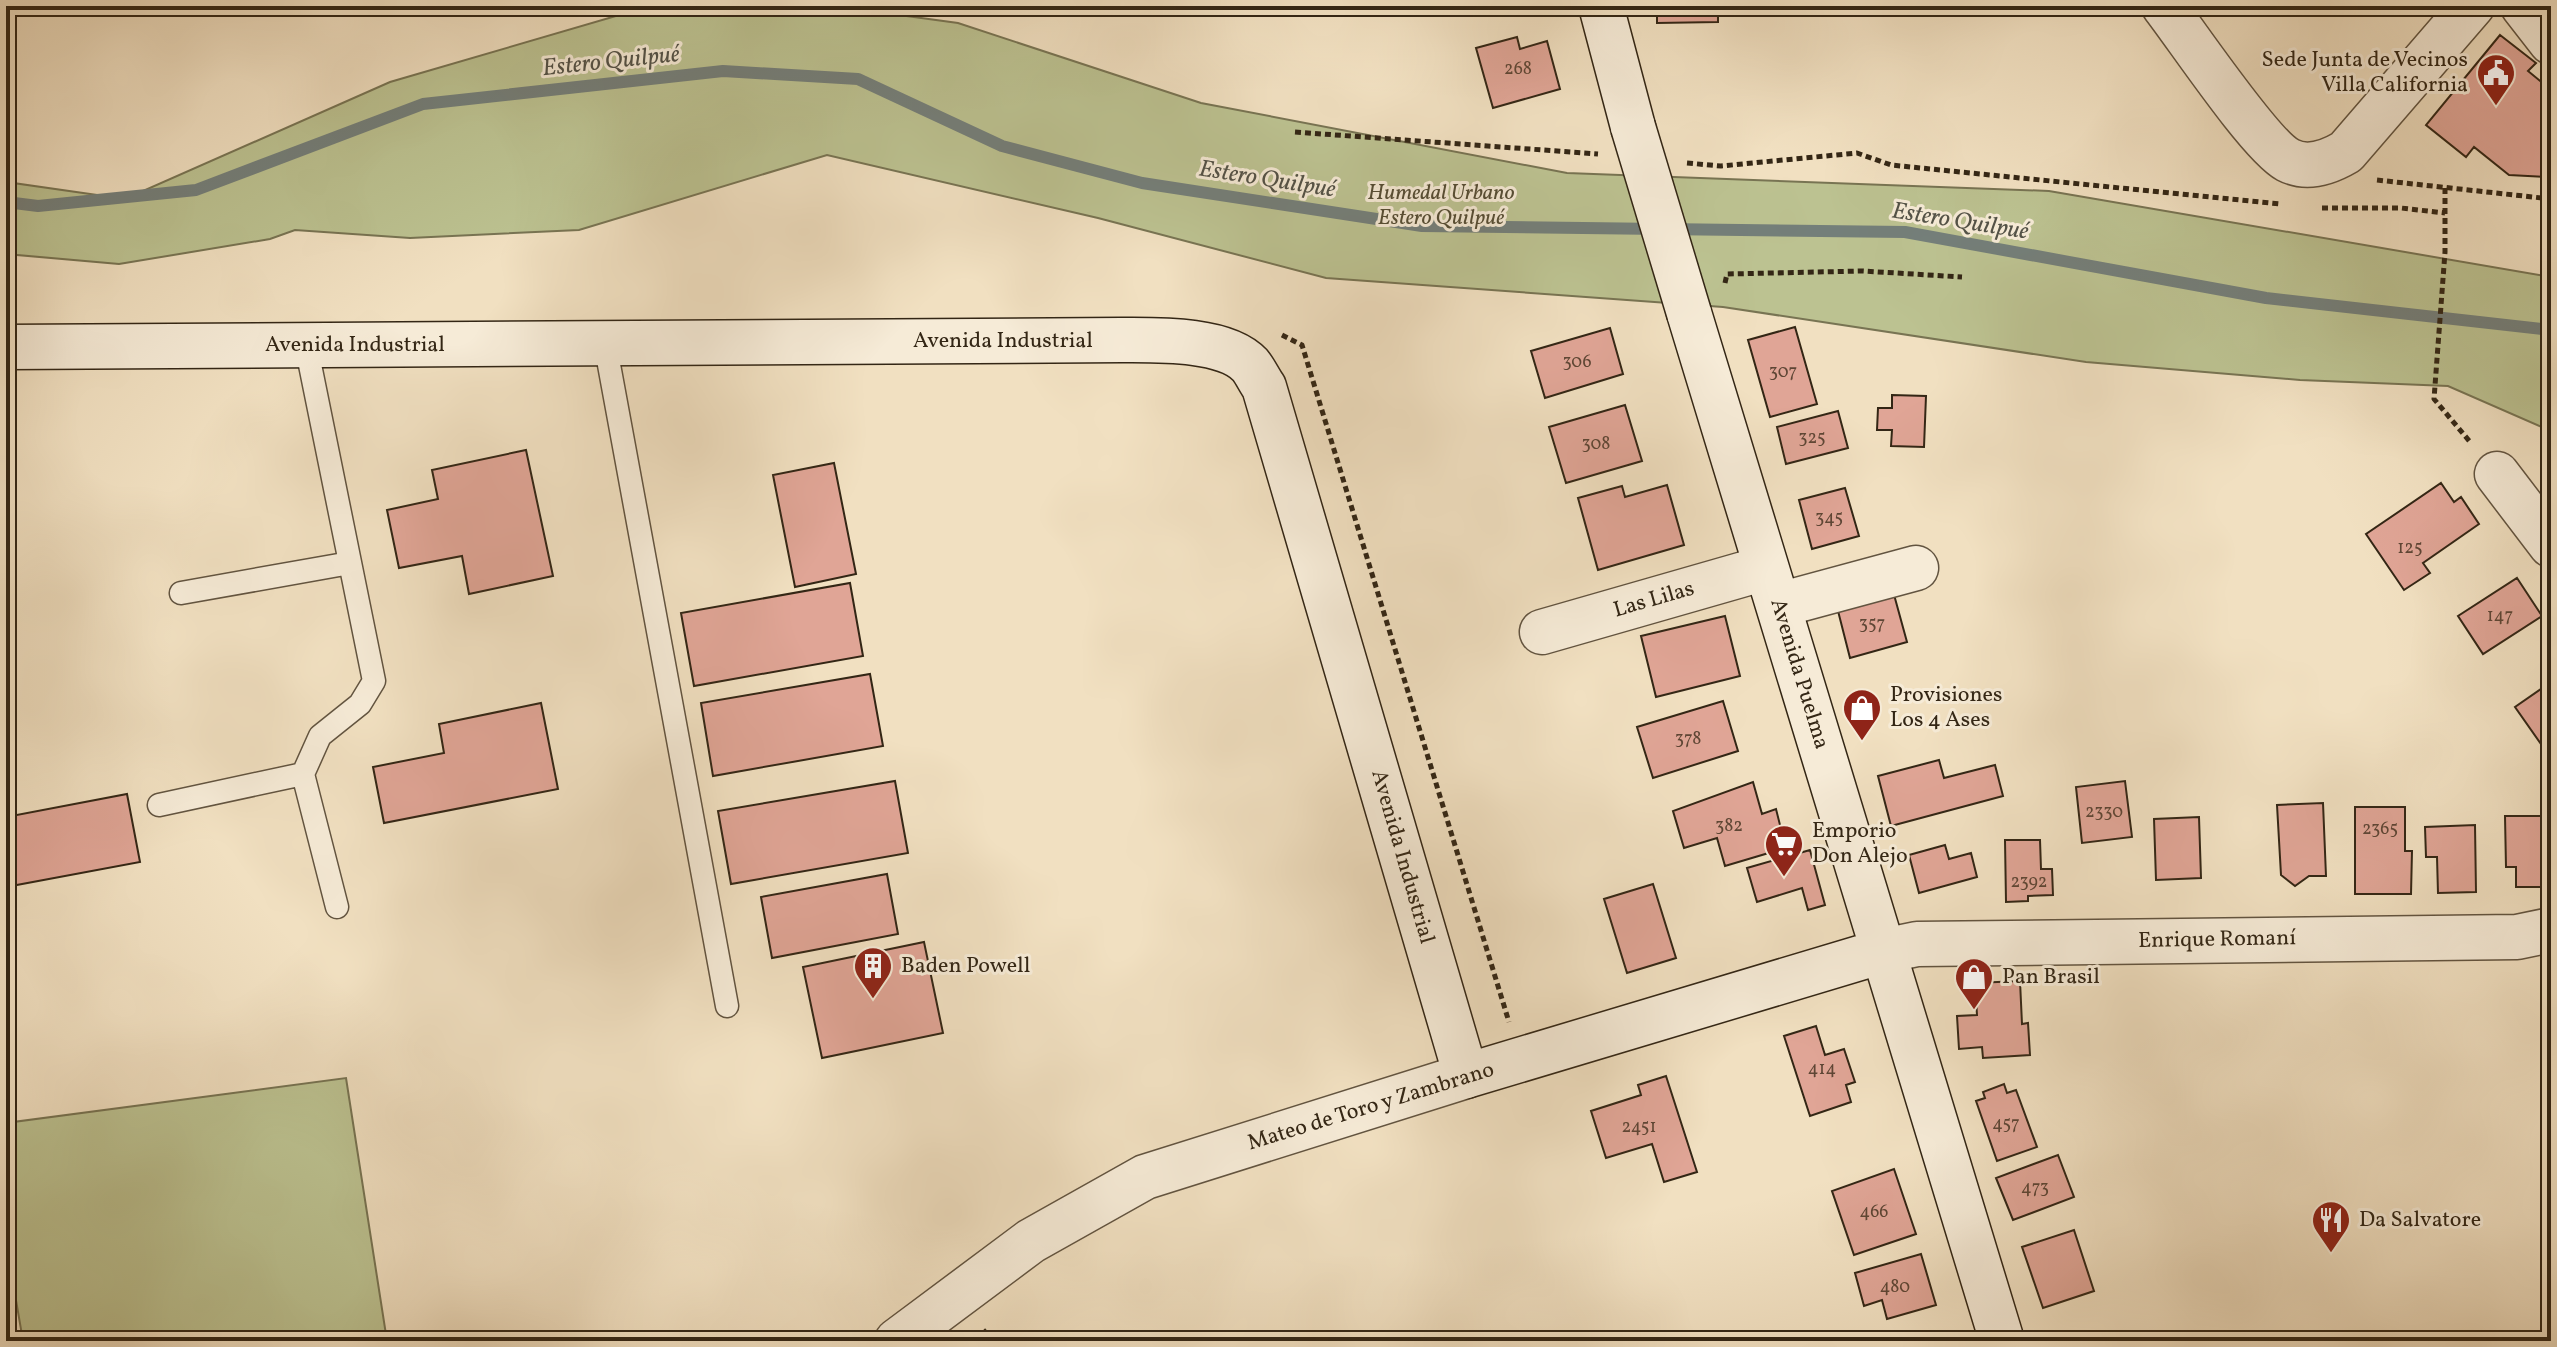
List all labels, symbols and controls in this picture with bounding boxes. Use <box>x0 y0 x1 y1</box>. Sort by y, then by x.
water label: Estero Quilpué <box>541 38 683 86</box>
place label: Sede Junta de Vecinos Villa California <box>2262 45 2468 101</box>
public building icon: Sede Junta de Vecinos Villa California <box>2475 52 2517 107</box>
house number: 268 <box>1504 57 1532 82</box>
water label: Estero Quilpué <box>1196 152 1339 208</box>
park label: Humedal Urbano Estero Quilpué <box>1367 178 1515 234</box>
water label: Estero Quilpué <box>1889 194 2032 250</box>
street label: Avenida Industrial <box>913 326 1093 357</box>
street label: Avenida Industrial <box>265 330 445 361</box>
house number: 306 <box>1562 350 1592 375</box>
house number: 307 <box>1769 360 1797 385</box>
house number: 325 <box>1798 426 1826 451</box>
house number: 308 <box>1582 432 1610 457</box>
house number: 345 <box>1815 506 1843 531</box>
house number: 125 <box>2397 536 2423 561</box>
street label: Las Lilas <box>1610 574 1698 626</box>
street label: Avenida Puelma <box>1761 595 1837 753</box>
house number: 147 <box>2487 604 2513 629</box>
house number: 357 <box>1859 612 1885 637</box>
place label: Provisiones Los 4 Ases <box>1890 680 2002 736</box>
shop icon: Provisiones Los 4 Ases <box>1841 687 1883 742</box>
house number: 378 <box>1675 727 1701 752</box>
street label: Avenida Industrial <box>1362 766 1442 948</box>
house number: 2330 <box>2085 800 2123 825</box>
house number: 382 <box>1715 814 1743 839</box>
place label: Emporio Don Alejo <box>1812 816 1908 872</box>
house number: 2365 <box>2362 817 2398 842</box>
supermarket icon: Emporio Don Alejo <box>1763 823 1805 878</box>
house number: 2392 <box>2010 870 2048 895</box>
street label: Enrique Romaní <box>2138 923 2297 957</box>
building icon: Baden Powell <box>852 945 894 1000</box>
place label: Baden Powell <box>901 951 1030 982</box>
shop icon: Pan Brasil <box>1953 956 1995 1011</box>
place label: Pan Brasil <box>2002 962 2100 993</box>
street label: Mateo de Toro y Zambrano <box>1244 1055 1498 1159</box>
house number: 414 <box>1808 1057 1836 1082</box>
house number: 457 <box>1992 1112 2020 1137</box>
house number: 2451 <box>1622 1115 1656 1140</box>
house number: 473 <box>2021 1176 2049 1201</box>
restaurant icon: Da Salvatore <box>2310 1199 2352 1254</box>
house number: 466 <box>1860 1200 1888 1225</box>
place label: Da Salvatore <box>2359 1205 2481 1236</box>
house number: 480 <box>1880 1275 1910 1300</box>

